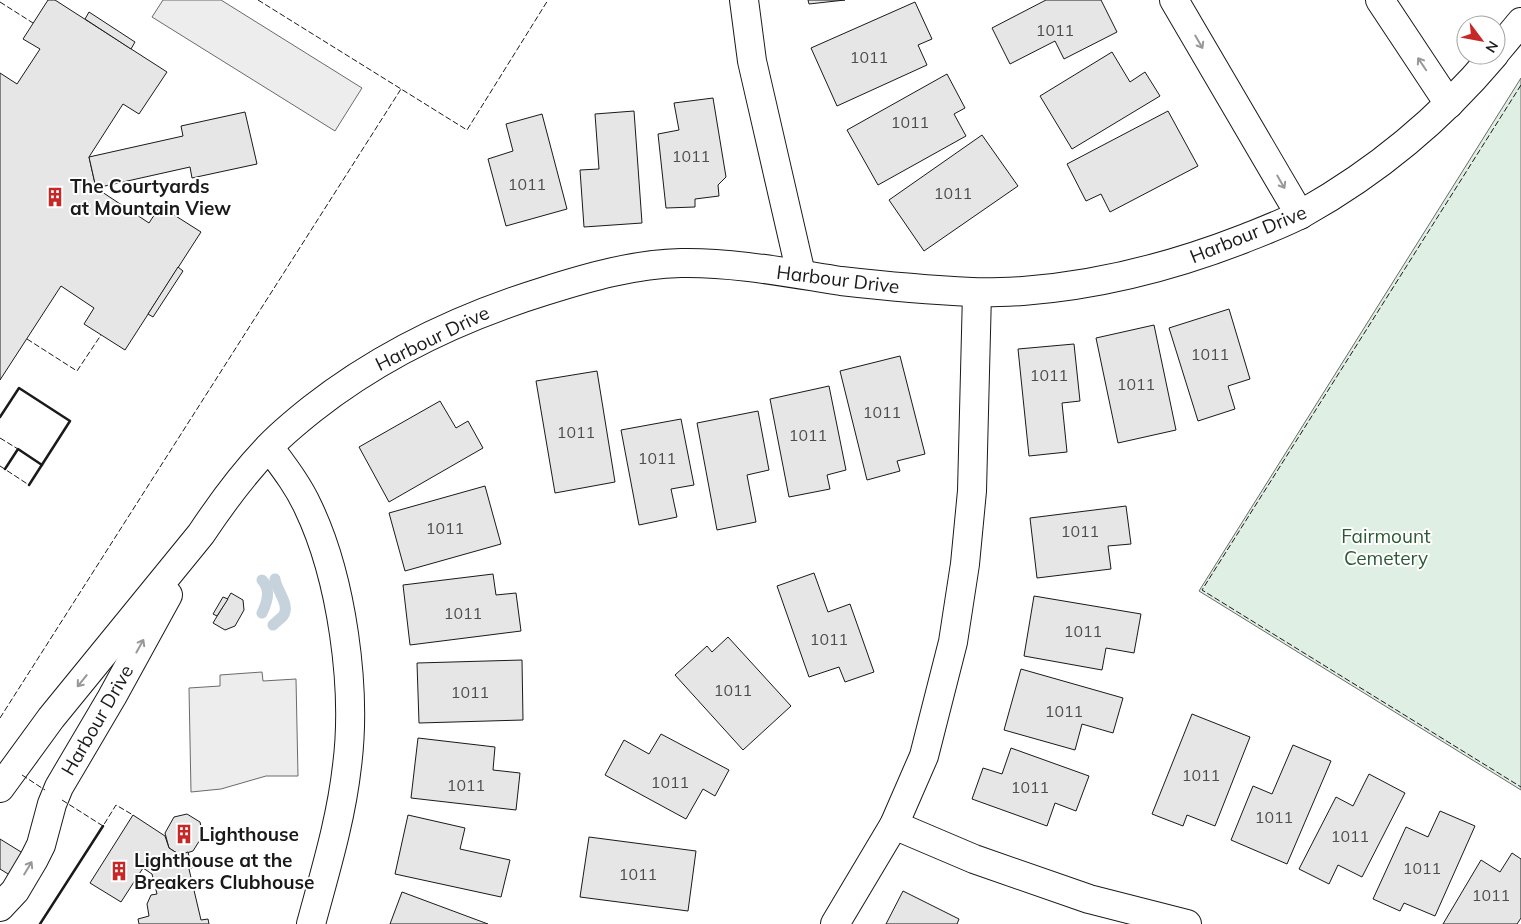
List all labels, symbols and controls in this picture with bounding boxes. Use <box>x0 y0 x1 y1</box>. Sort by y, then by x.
north arrow <box>1456 15 1506 65</box>
house number: 1011 <box>1036 20 1074 40</box>
one-way arrow <box>1194 35 1204 49</box>
text: N <box>1482 38 1502 56</box>
house number: 1011 <box>850 47 888 67</box>
one-way arrow <box>1417 57 1427 71</box>
house number: 1011 <box>891 112 929 132</box>
house number: 1011 <box>672 146 710 166</box>
place label: The Courtyards at Mountain View <box>70 174 231 220</box>
house number: 1011 <box>508 174 546 194</box>
one-way arrow <box>1276 175 1286 189</box>
house number: 1011 <box>934 183 972 203</box>
building icon: The Courtyards at Mountain View <box>44 186 66 208</box>
street label: Harbour Drive <box>1186 200 1310 268</box>
street label: Harbour Drive <box>775 260 901 298</box>
street label: Harbour Drive <box>371 300 493 376</box>
house number: 1011 <box>1191 344 1229 364</box>
house number: 1011 <box>1030 365 1068 385</box>
house number: 1011 <box>1117 374 1155 394</box>
house number: 1011 <box>863 402 901 422</box>
house number: 1011 <box>557 422 595 442</box>
house number: 1011 <box>789 425 827 445</box>
house number: 1011 <box>638 448 676 468</box>
house number: 1011 <box>426 518 464 538</box>
house number: 1011 <box>1061 521 1099 541</box>
park label: Fairmount Cemetery <box>1341 524 1431 570</box>
house number: 1011 <box>444 603 482 623</box>
house number: 1011 <box>1064 621 1102 641</box>
house number: 1011 <box>810 629 848 649</box>
one-way arrow <box>136 639 145 654</box>
street label: Harbour Drive <box>56 660 138 780</box>
one-way arrow <box>76 674 87 687</box>
house number: 1011 <box>714 680 752 700</box>
house number: 1011 <box>451 682 489 702</box>
house number: 1011 <box>1045 701 1083 721</box>
house number: 1011 <box>1182 765 1220 785</box>
house number: 1011 <box>651 772 689 792</box>
house number: 1011 <box>447 775 485 795</box>
house number: 1011 <box>1011 777 1049 797</box>
house number: 1011 <box>1255 807 1293 827</box>
place label: Lighthouse <box>199 822 299 846</box>
building icon: Lighthouse <box>173 823 195 845</box>
house number: 1011 <box>1331 826 1369 846</box>
place label: Lighthouse at the Breakers Clubhouse <box>134 848 314 894</box>
house number: 1011 <box>1403 858 1441 878</box>
building icon: Lighthouse at the Breakers Clubhouse <box>108 860 130 882</box>
one-way arrow <box>24 862 34 876</box>
house number: 1011 <box>619 864 657 884</box>
house number: 1011 <box>1472 885 1510 905</box>

